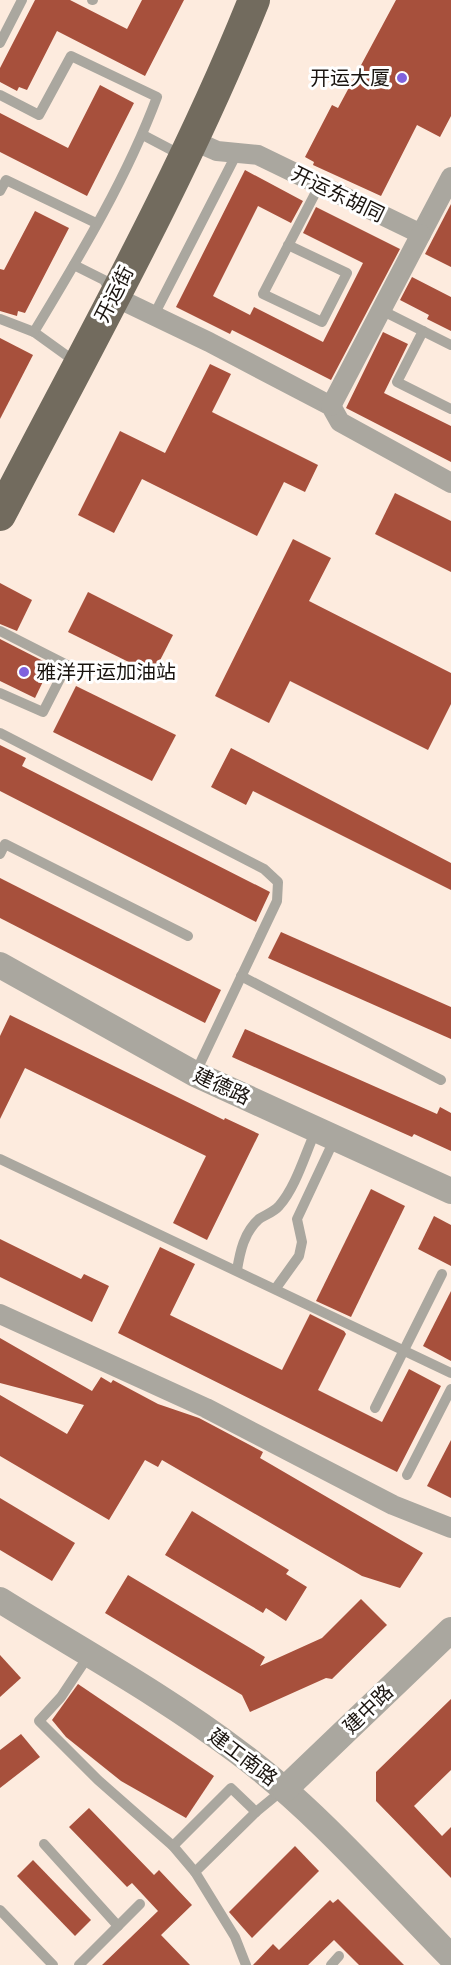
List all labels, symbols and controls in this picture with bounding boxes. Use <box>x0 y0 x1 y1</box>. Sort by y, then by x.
place label: 开运大厦 <box>310 64 390 91</box>
marker: 开运大厦 <box>395 71 409 85</box>
street label: 开运东胡同 <box>287 159 389 228</box>
street label: 开运街 <box>88 261 139 327</box>
place label: 雅洋开运加油站 <box>36 658 176 685</box>
marker: 雅洋开运加油站 <box>17 665 31 679</box>
street label: 建德路 <box>189 1061 255 1110</box>
street label: 建中路 <box>337 1678 399 1739</box>
street label: 建工南路 <box>203 1722 283 1791</box>

